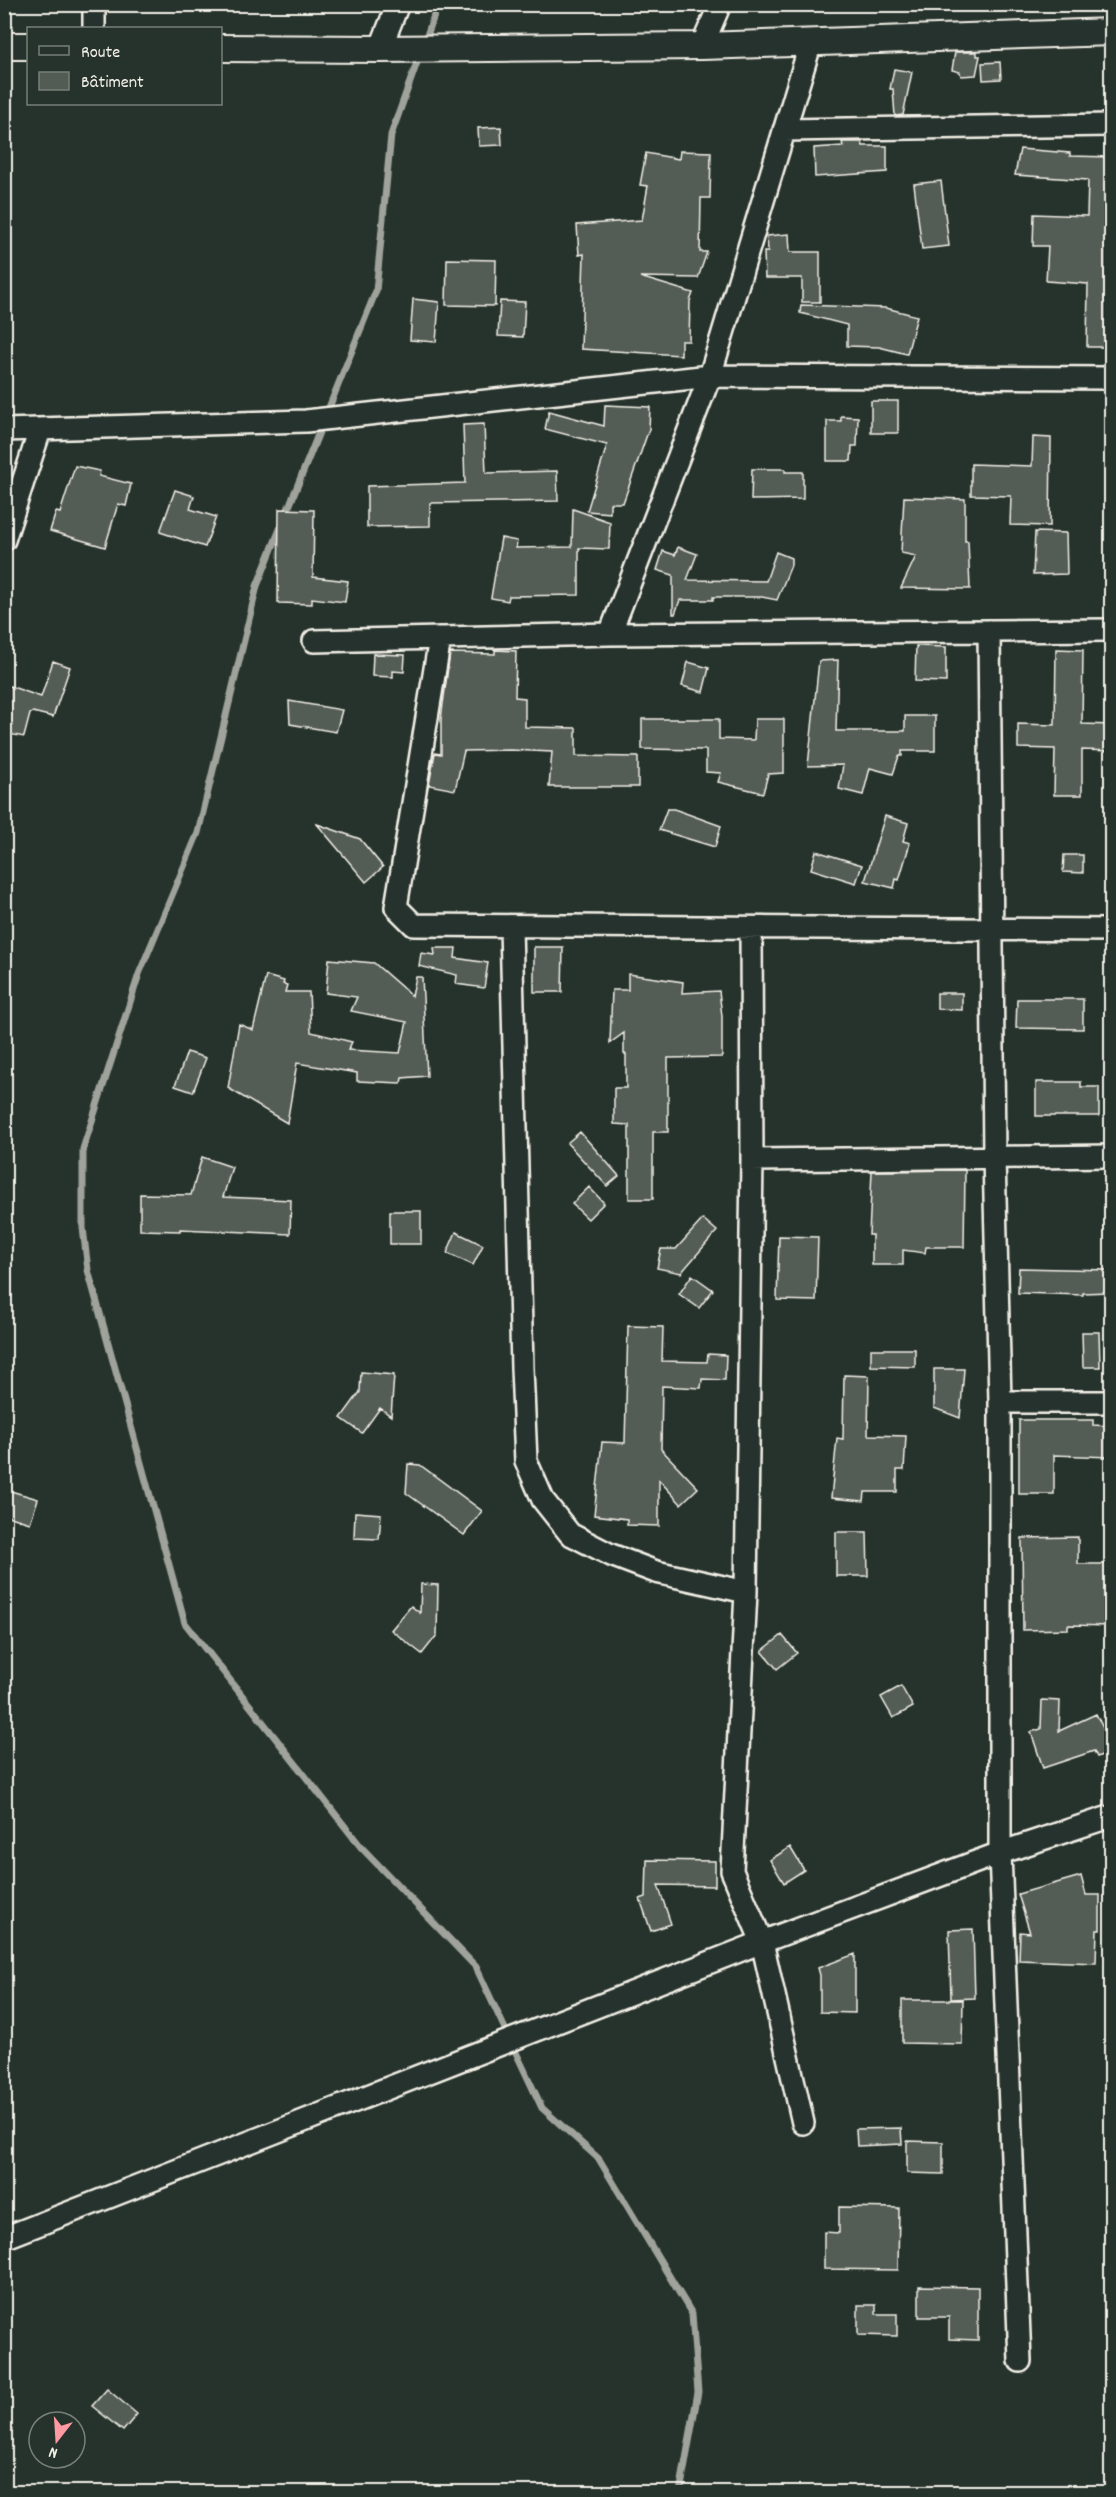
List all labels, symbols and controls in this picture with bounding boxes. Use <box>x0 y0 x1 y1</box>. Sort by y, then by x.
legend <box>27 27 222 105</box>
text: Route <box>81 41 120 66</box>
text: Bâtiment <box>81 71 144 96</box>
north arrow <box>27 2410 87 2470</box>
text: N <box>46 2440 60 2464</box>

